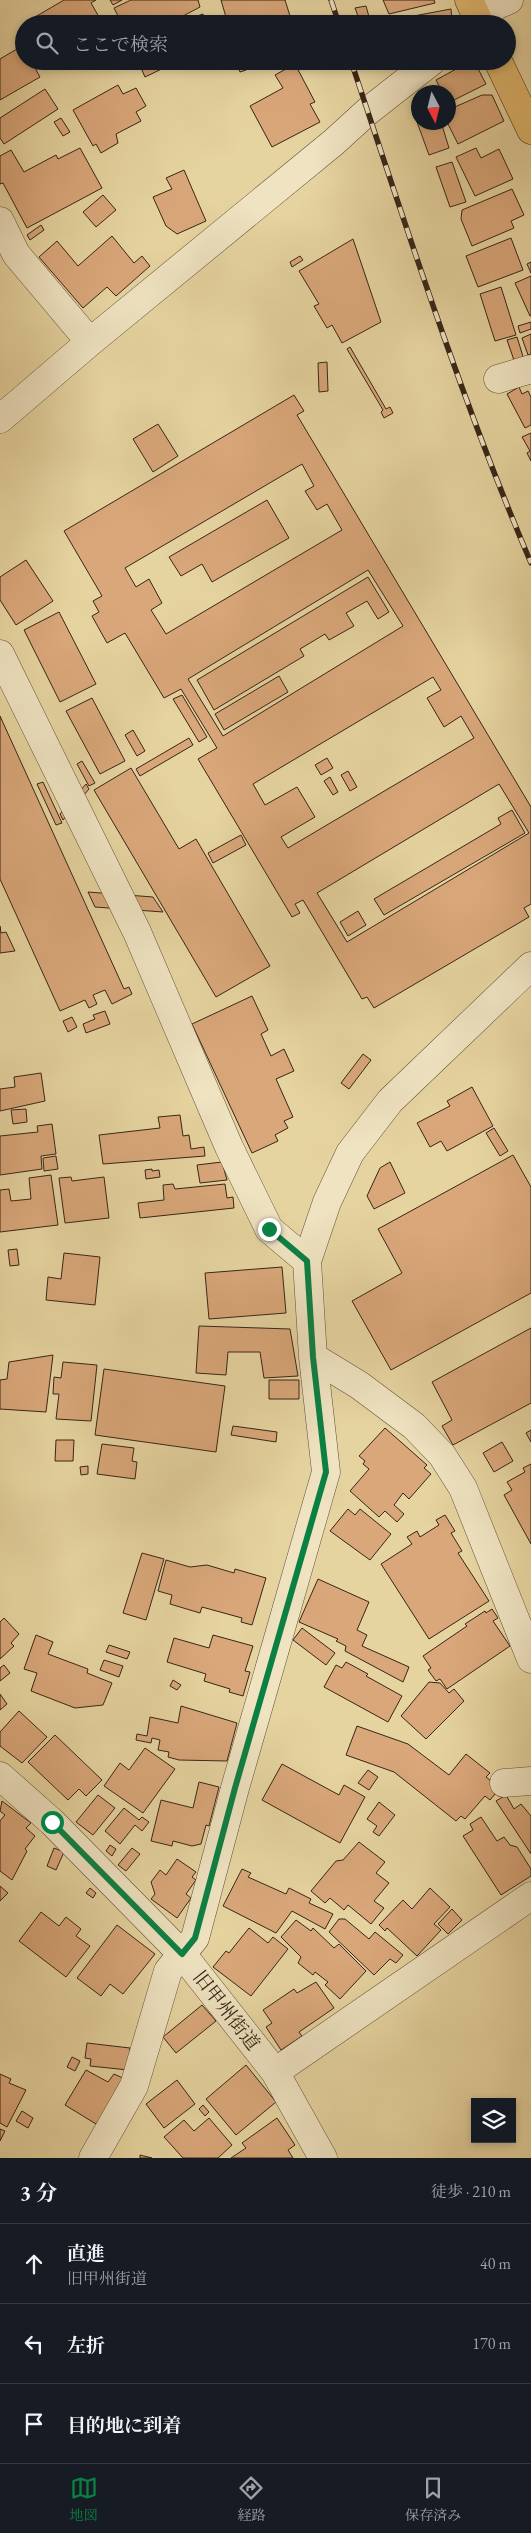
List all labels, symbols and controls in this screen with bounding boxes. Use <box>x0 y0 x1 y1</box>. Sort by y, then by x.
search box <box>15 15 516 70</box>
icon: search <box>33 29 61 57</box>
text: ここで検索 <box>73 32 168 57</box>
north arrow <box>411 85 456 130</box>
route end <box>258 1218 281 1241</box>
route start <box>41 1811 64 1834</box>
street label: 旧甲州街道 <box>188 1965 266 2055</box>
map controls <box>471 2098 516 2143</box>
button: layers <box>471 2098 516 2143</box>
text: 3 分 <box>20 2179 57 2206</box>
text: 徒歩 · 210 m <box>431 2181 511 2202</box>
text: 直進 <box>67 2241 105 2266</box>
icon: ahead <box>20 2250 48 2278</box>
text: 40 m <box>480 2253 511 2274</box>
text: 旧甲州街道 <box>67 2268 147 2289</box>
icon: left <box>20 2330 48 2358</box>
text: 左折 <box>67 2333 105 2358</box>
text: 170 m <box>472 2333 511 2354</box>
icon: arrive <box>20 2410 48 2438</box>
text: 目的地に到着 <box>67 2413 181 2438</box>
tab: 地図 <box>70 2474 98 2524</box>
tab: 経路 <box>237 2474 265 2524</box>
tab: 保存済み <box>405 2474 461 2524</box>

